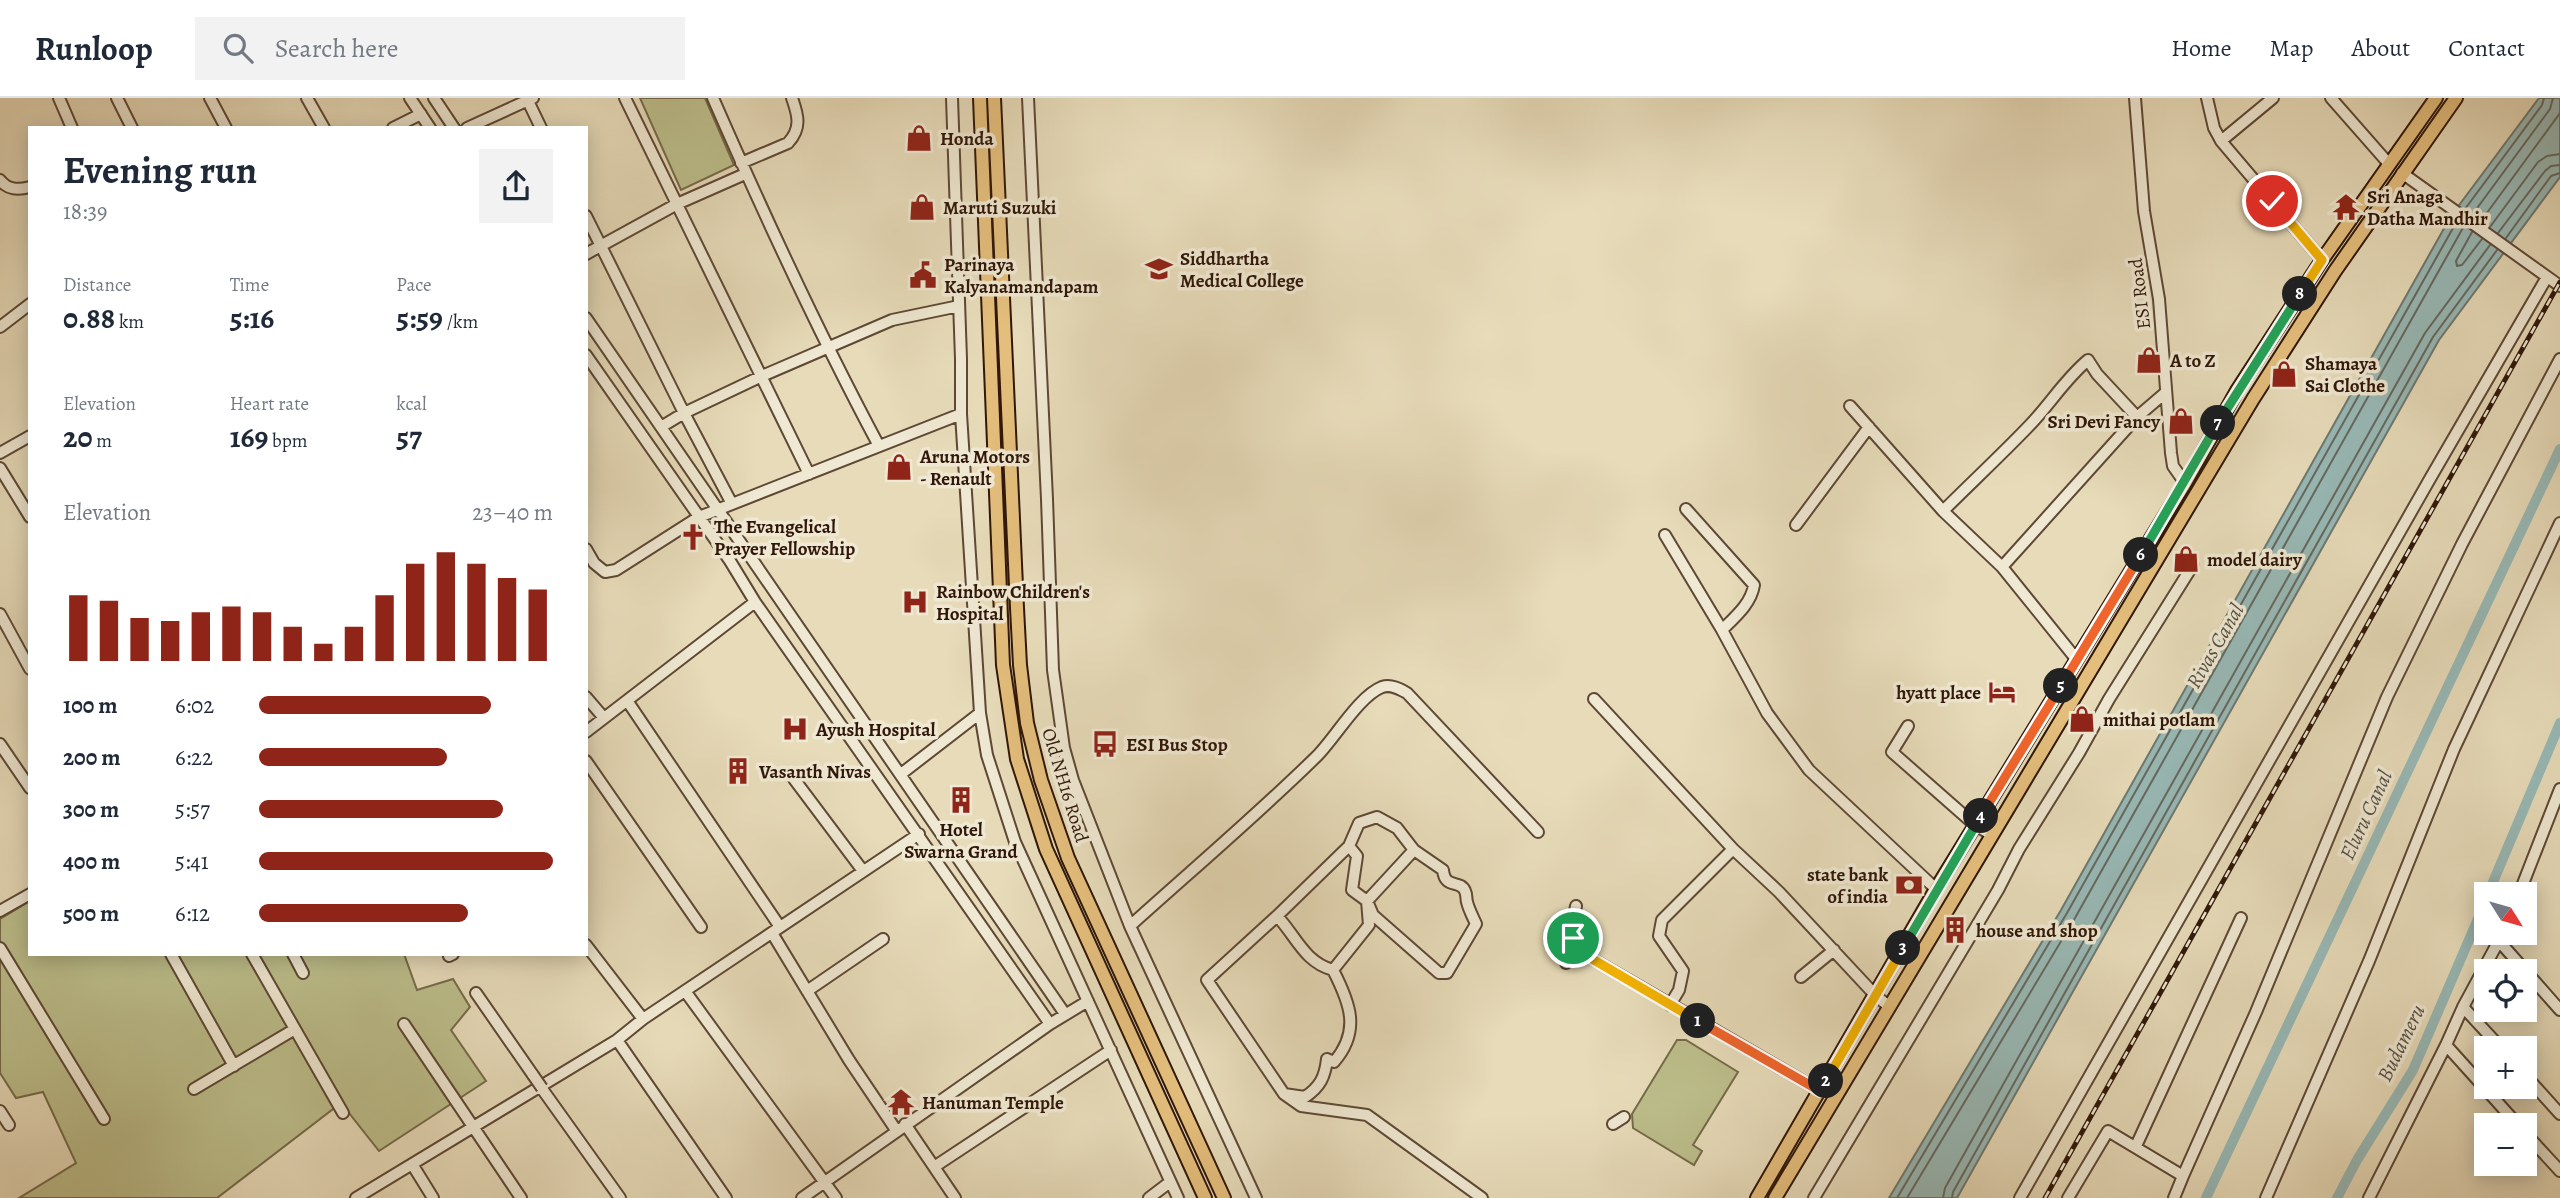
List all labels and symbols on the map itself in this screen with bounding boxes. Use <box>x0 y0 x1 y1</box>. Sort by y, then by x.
shop icon: Honda <box>904 123 934 153</box>
place label: Honda <box>940 126 994 152</box>
pin <box>2242 171 2302 231</box>
place label: Sri Anaga Datha Mandhir <box>2367 184 2488 232</box>
shop icon: Maruti Suzuki <box>907 192 937 222</box>
temple icon: Sri Anaga Datha Mandhir <box>2331 192 2361 222</box>
place label: Maruti Suzuki <box>943 195 1057 221</box>
place label: Siddhartha Medical College <box>1180 246 1304 294</box>
place label: Parinaya Kalyanamandapam <box>944 252 1099 300</box>
school or university icon: Siddhartha Medical College <box>1144 254 1174 284</box>
street label: ESI Road <box>2123 256 2157 331</box>
public building icon: Parinaya Kalyanamandapam <box>908 260 938 290</box>
pin: 8 <box>2282 276 2318 312</box>
shop icon: A to Z <box>2134 345 2164 375</box>
place label: A to Z <box>2169 348 2216 374</box>
place label: Shamaya Sai Clothe <box>2305 351 2385 399</box>
shop icon: Shamaya Sai Clothe <box>2269 359 2299 389</box>
shop icon: Sri Devi Fancy <box>2166 406 2196 436</box>
pin: 7 <box>2200 406 2236 440</box>
place label: Sri Devi Fancy <box>2048 409 2161 435</box>
place label: Aruna Motors - Renault <box>919 444 1030 492</box>
shop icon: Aruna Motors - Renault <box>884 452 914 482</box>
place label: The Evangelical Prayer Fellowship <box>714 514 855 562</box>
church icon: The Evangelical Prayer Fellowship <box>678 522 708 552</box>
pin: 6 <box>2124 538 2158 573</box>
shop icon: model dairy <box>2171 544 2201 574</box>
place label: model dairy <box>2207 547 2303 573</box>
place label: Rainbow Children's Hospital <box>936 579 1090 627</box>
hospital icon: Rainbow Children's Hospital <box>900 587 930 617</box>
water label: Rivas Canal <box>2179 598 2251 694</box>
pin: 5 <box>2044 668 2078 704</box>
hotel icon: hyatt place <box>1987 677 2017 707</box>
place label: hyatt place <box>1896 680 1981 706</box>
shop icon: mithai potlam <box>2067 704 2097 734</box>
place label: mithai potlam <box>2103 707 2216 733</box>
hospital icon: Ayush Hospital <box>780 714 810 744</box>
place label: Ayush Hospital <box>815 717 936 743</box>
street label: Old NH16 Road <box>1035 725 1095 846</box>
bus stop icon: ESI Bus Stop <box>1090 729 1120 759</box>
place label: ESI Bus Stop <box>1126 732 1228 758</box>
building icon: Vasanth Nivas <box>723 756 753 786</box>
place label: Vasanth Nivas <box>758 759 871 785</box>
water label: Eluru Canal <box>2333 765 2399 864</box>
building icon: Hotel Swarna Grand <box>946 785 976 815</box>
pin: 4 <box>1964 798 1998 834</box>
place label: Hotel Swarna Grand <box>904 817 1019 865</box>
place label: state bank of india <box>1807 862 1889 910</box>
bank icon: state bank of india <box>1894 870 1924 900</box>
north arrow <box>2474 882 2538 945</box>
pin <box>1543 908 1603 968</box>
building icon: house and shop <box>1940 915 1970 945</box>
place label: house and shop <box>1976 918 2098 944</box>
pin: 3 <box>1885 930 1920 966</box>
water label: Budameru <box>2370 1000 2432 1086</box>
pin: 1 <box>1680 1004 1716 1038</box>
pin: 2 <box>1808 1063 1843 1098</box>
temple icon: Hanuman Temple <box>886 1087 916 1117</box>
place label: Hanuman Temple <box>922 1090 1064 1116</box>

